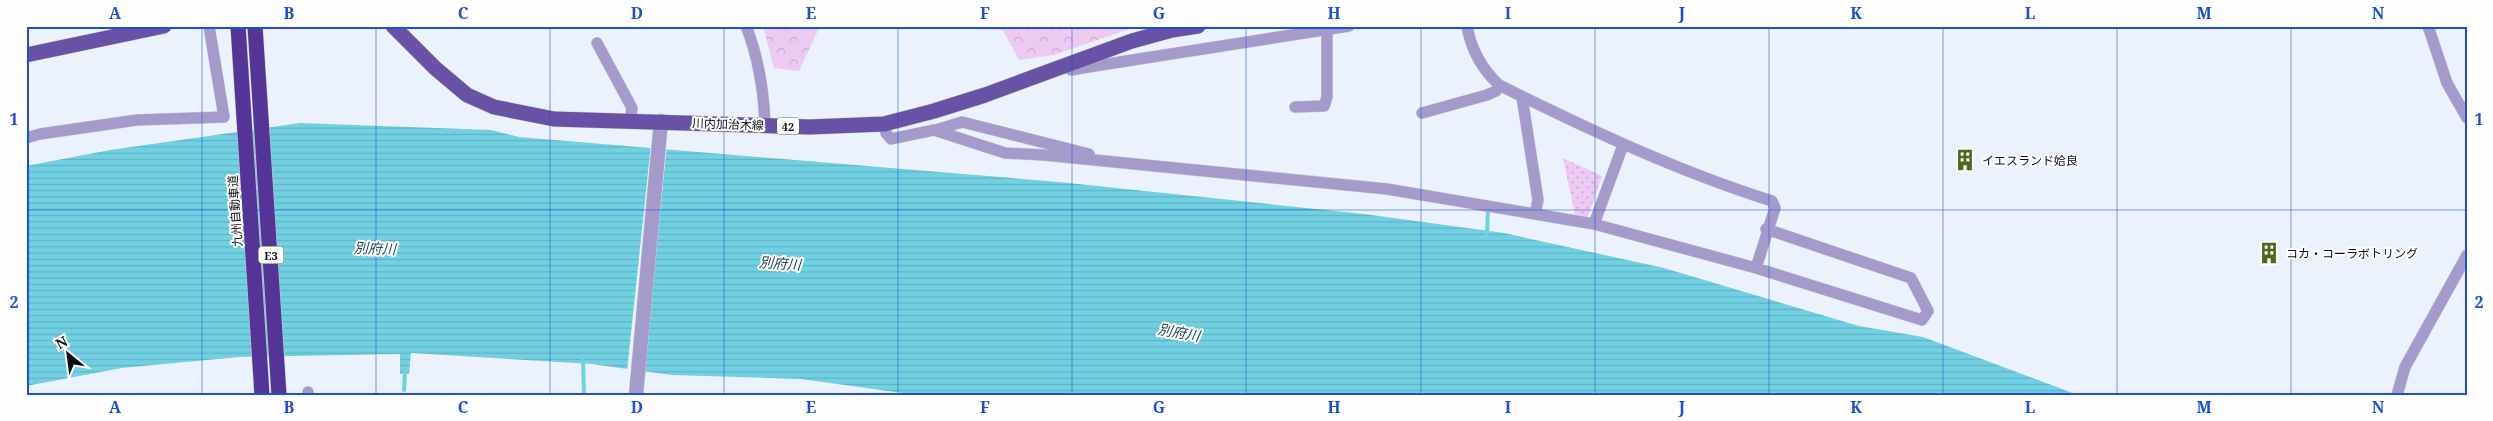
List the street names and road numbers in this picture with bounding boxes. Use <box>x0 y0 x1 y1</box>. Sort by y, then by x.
street label: 川内加治木線 <box>692 114 764 134</box>
road number: 42 <box>777 118 799 134</box>
street label: 九州自動車道 <box>224 174 246 248</box>
road number: E3 <box>258 246 284 264</box>

